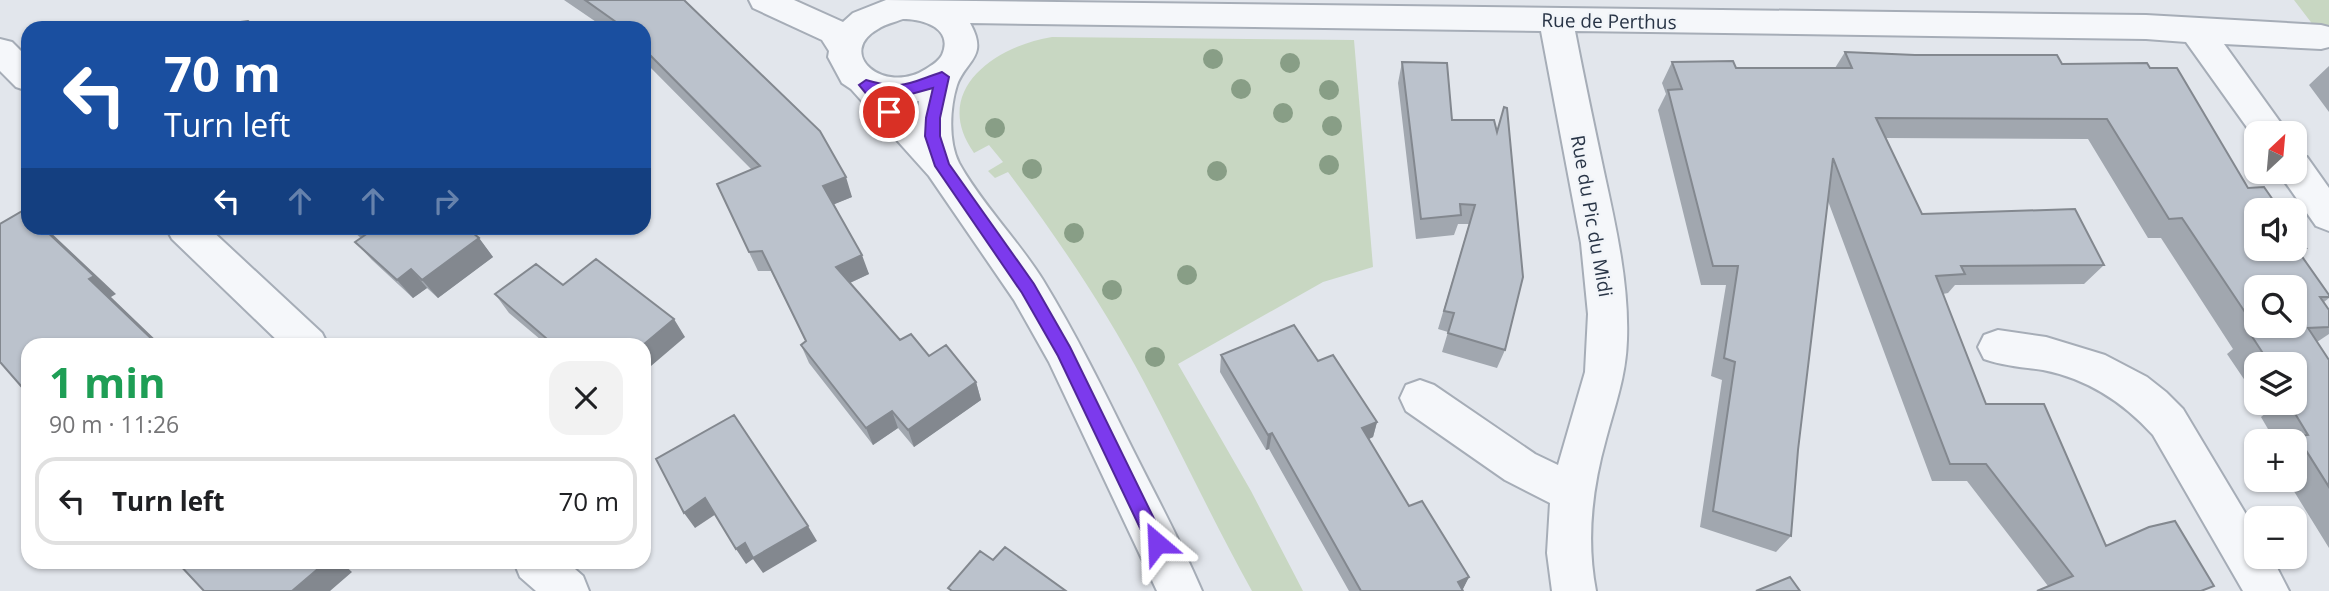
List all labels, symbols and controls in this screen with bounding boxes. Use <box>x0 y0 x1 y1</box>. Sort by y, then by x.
street label: Rue de Perthus <box>1541 7 1677 35</box>
text: 70 m <box>164 40 281 106</box>
icon: left <box>49 49 140 140</box>
pin <box>859 82 919 142</box>
icon: arrive <box>870 93 908 131</box>
text: Turn left <box>164 103 290 146</box>
north arrow <box>2244 121 2306 184</box>
map controls <box>2244 121 2307 569</box>
street label: Rue du Pic du Midi <box>1565 133 1619 299</box>
icon: left <box>208 182 246 220</box>
icon: ahead <box>281 182 319 220</box>
icon: ahead <box>354 182 392 220</box>
icon: right <box>427 182 465 220</box>
button: sound <box>2244 198 2307 261</box>
button: search <box>2244 275 2307 338</box>
button: layers <box>2244 352 2307 415</box>
text: 1 min <box>49 353 166 410</box>
button: close <box>549 361 623 435</box>
text: 90 m · 11:26 <box>49 408 179 440</box>
button: + <box>2244 429 2307 492</box>
icon: left <box>53 482 91 520</box>
text: Turn left <box>112 483 224 519</box>
text: 70 m <box>558 483 619 519</box>
position arrow <box>1120 506 1194 580</box>
button: − <box>2244 506 2307 569</box>

